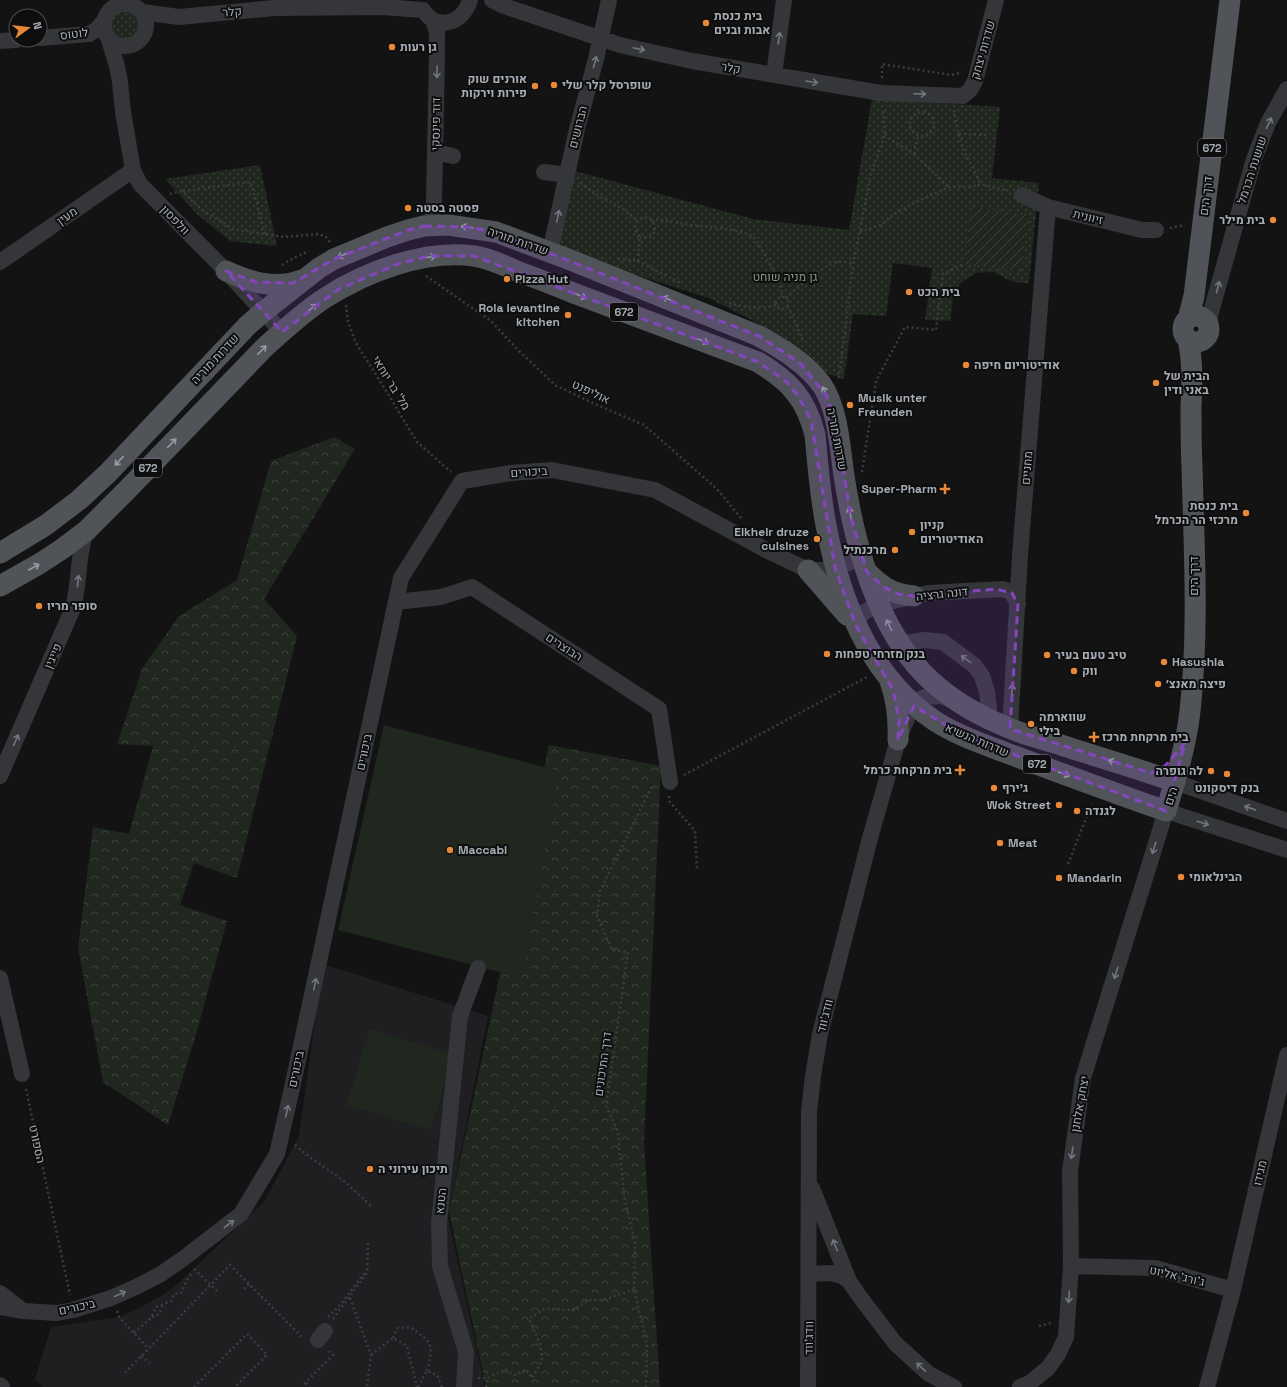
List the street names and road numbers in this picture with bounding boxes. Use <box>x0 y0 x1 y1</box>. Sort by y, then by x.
street label: קלר <box>222 3 242 21</box>
street label: שדרות יצחק <box>967 19 999 81</box>
street label: לוטוס <box>59 24 89 44</box>
street label: קלר <box>720 58 742 78</box>
street label: דוד פינסקי <box>428 97 444 151</box>
street label: הברושים <box>565 104 591 150</box>
street label: שושנת הכרמל <box>1233 134 1271 206</box>
road number: 672 <box>1198 139 1226 157</box>
street label: דרך הים <box>1196 175 1216 217</box>
street label: וולפסון <box>157 202 193 238</box>
street label: מעין <box>54 203 80 229</box>
street label: זיוונית <box>1071 206 1105 228</box>
street label: שדרות מוריה <box>485 223 551 259</box>
road number: 672 <box>610 303 638 321</box>
street label: שדרות מוריה <box>187 330 243 388</box>
street label: מל' בר יוחאי <box>368 353 414 413</box>
street label: אוליפנט <box>569 376 613 408</box>
street label: שדרות מוריה <box>823 406 851 472</box>
street label: מחניים <box>1018 450 1036 486</box>
road number: 672 <box>134 459 162 477</box>
street label: ביכורים <box>510 463 549 481</box>
street label: דרך הים <box>1186 556 1202 596</box>
street label: דונה גרציה <box>915 583 969 605</box>
street label: הבוצרים <box>543 629 585 665</box>
street label: פייגין <box>40 641 66 671</box>
street label: שדרות הנשיא <box>943 719 1011 761</box>
street label: ביכורים <box>352 732 376 772</box>
road number: 672 <box>1023 755 1051 773</box>
street label: הים <box>1161 785 1181 807</box>
street label: וודג'ווד <box>813 997 837 1035</box>
street label: דרך התיכונים <box>591 1031 615 1097</box>
street label: ביכורים <box>284 1049 308 1089</box>
street label: יצחק אלחנן <box>1067 1075 1093 1133</box>
street label: הספורט <box>25 1123 49 1165</box>
street label: מגידו <box>1249 1159 1271 1187</box>
street label: הטנא <box>432 1187 450 1215</box>
street label: ג'ורג' אליוט <box>1148 1262 1207 1290</box>
street label: ביכורים <box>57 1295 98 1319</box>
street label: וודג'ווד <box>801 1321 817 1355</box>

